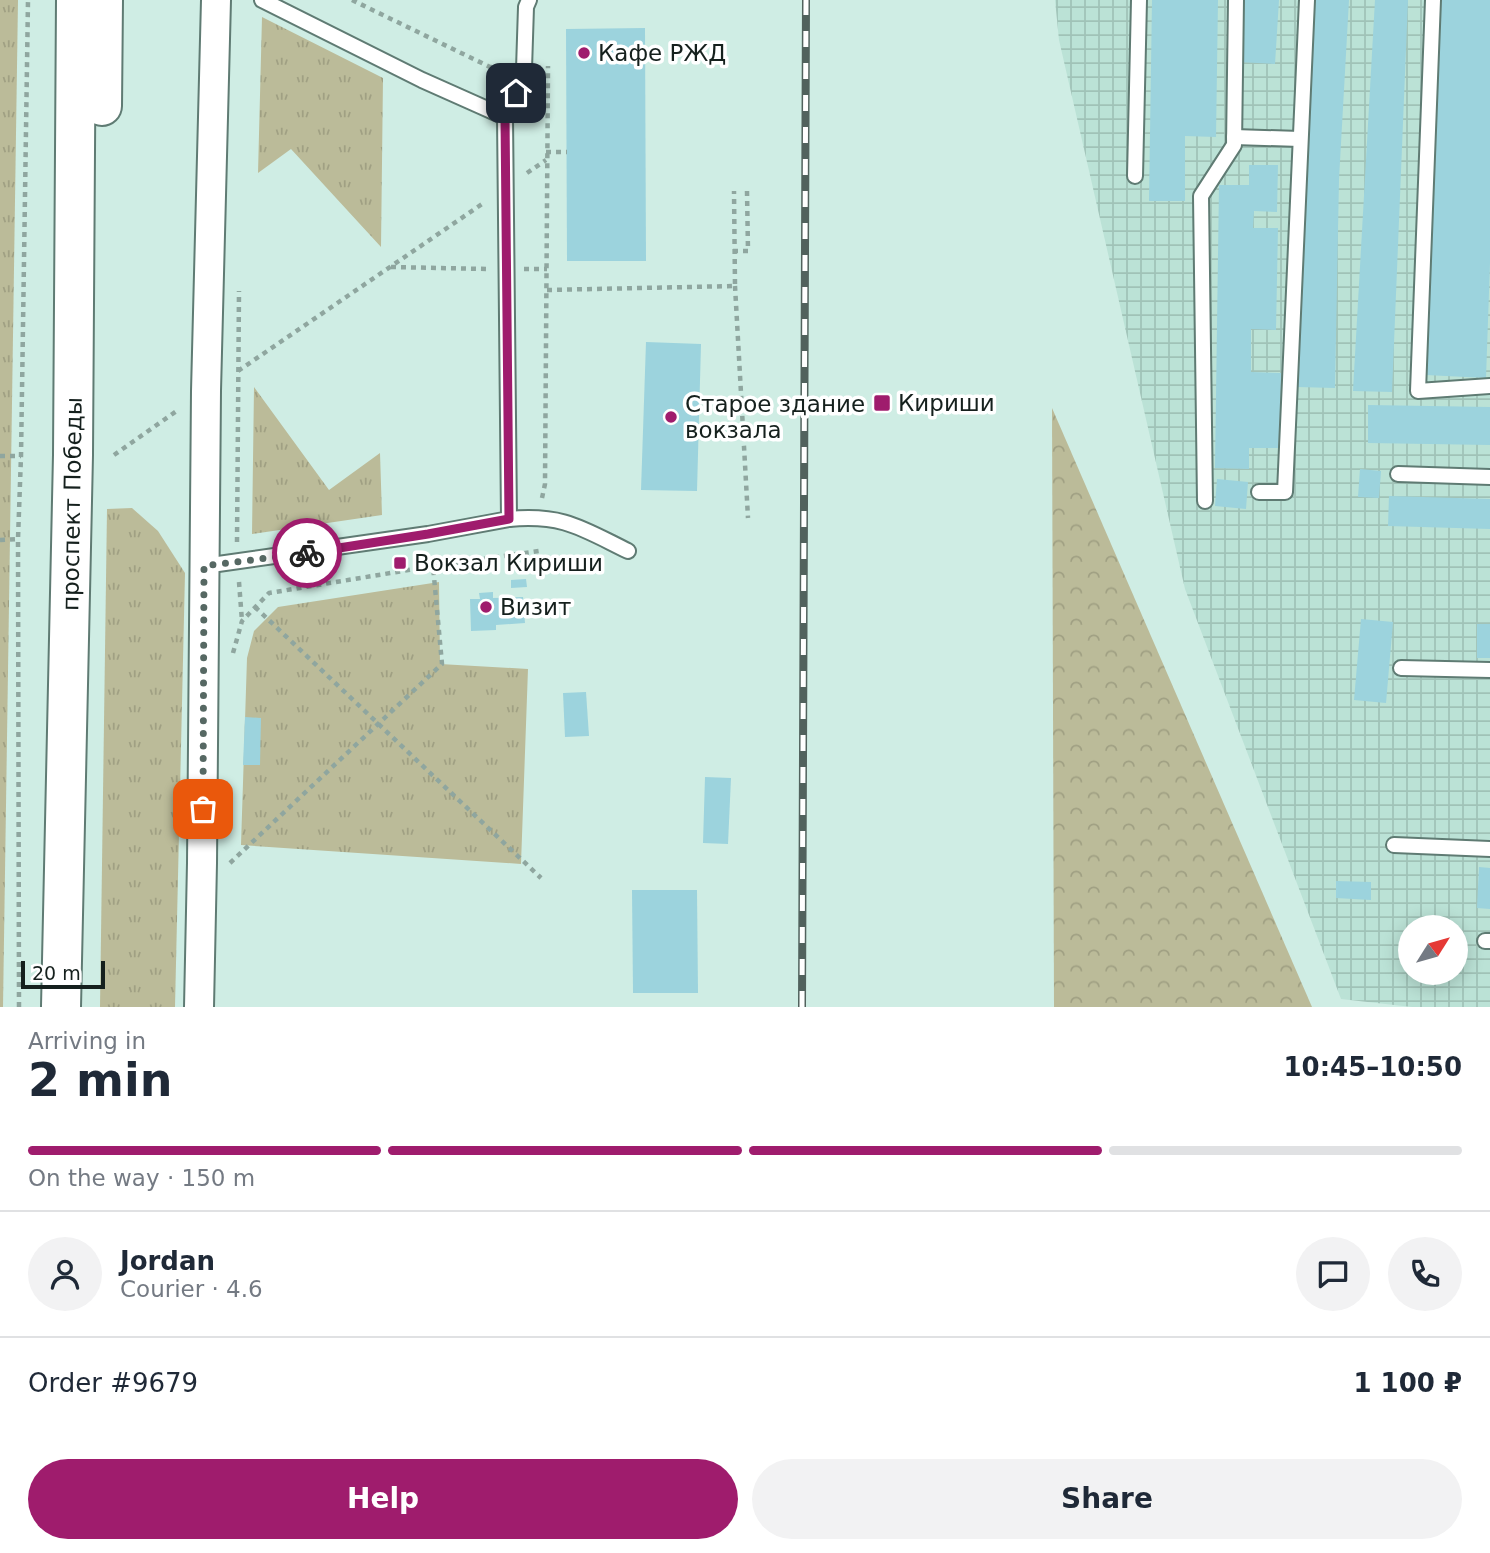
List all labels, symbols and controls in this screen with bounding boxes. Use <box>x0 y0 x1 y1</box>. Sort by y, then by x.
place label: Кафе РЖД <box>598 40 726 66</box>
marker: Кафе РЖД <box>576 45 592 61</box>
pin <box>486 63 546 123</box>
icon: home <box>497 74 535 112</box>
place label: Кириши <box>898 390 995 416</box>
place label: Старое здание вокзала <box>685 391 865 443</box>
marker: Кириши <box>872 393 892 413</box>
street label: проспект Победы <box>57 397 87 611</box>
marker: Старое здание вокзала <box>663 409 679 425</box>
courier <box>272 518 342 588</box>
icon: bike <box>288 534 326 572</box>
place label: Вокзал Кириши <box>414 550 603 576</box>
marker: Вокзал Кириши <box>392 555 408 571</box>
place label: Визит <box>500 594 571 620</box>
marker: Визит <box>478 599 494 615</box>
pin <box>173 779 233 839</box>
icon: bag <box>184 790 222 828</box>
north arrow <box>1398 915 1468 985</box>
map controls <box>1398 915 1468 985</box>
scale bar <box>21 958 105 990</box>
text: 20 m <box>32 962 81 984</box>
text: Arriving in <box>28 1028 146 1054</box>
text: 10:45–10:50 <box>1283 1052 1462 1082</box>
text: 2 min <box>28 1053 172 1107</box>
text: On the way · 150 m <box>28 1165 255 1191</box>
button: person <box>28 1237 102 1311</box>
button: chat <box>1296 1237 1370 1311</box>
button: phone <box>1388 1237 1462 1311</box>
text: Jordan <box>120 1246 215 1276</box>
text: Courier · 4.6 <box>120 1276 263 1302</box>
text: Order #9679 <box>28 1368 198 1398</box>
text: 1 100 ₽ <box>1353 1368 1462 1398</box>
button: Help <box>28 1459 738 1539</box>
button: Share <box>752 1459 1462 1539</box>

